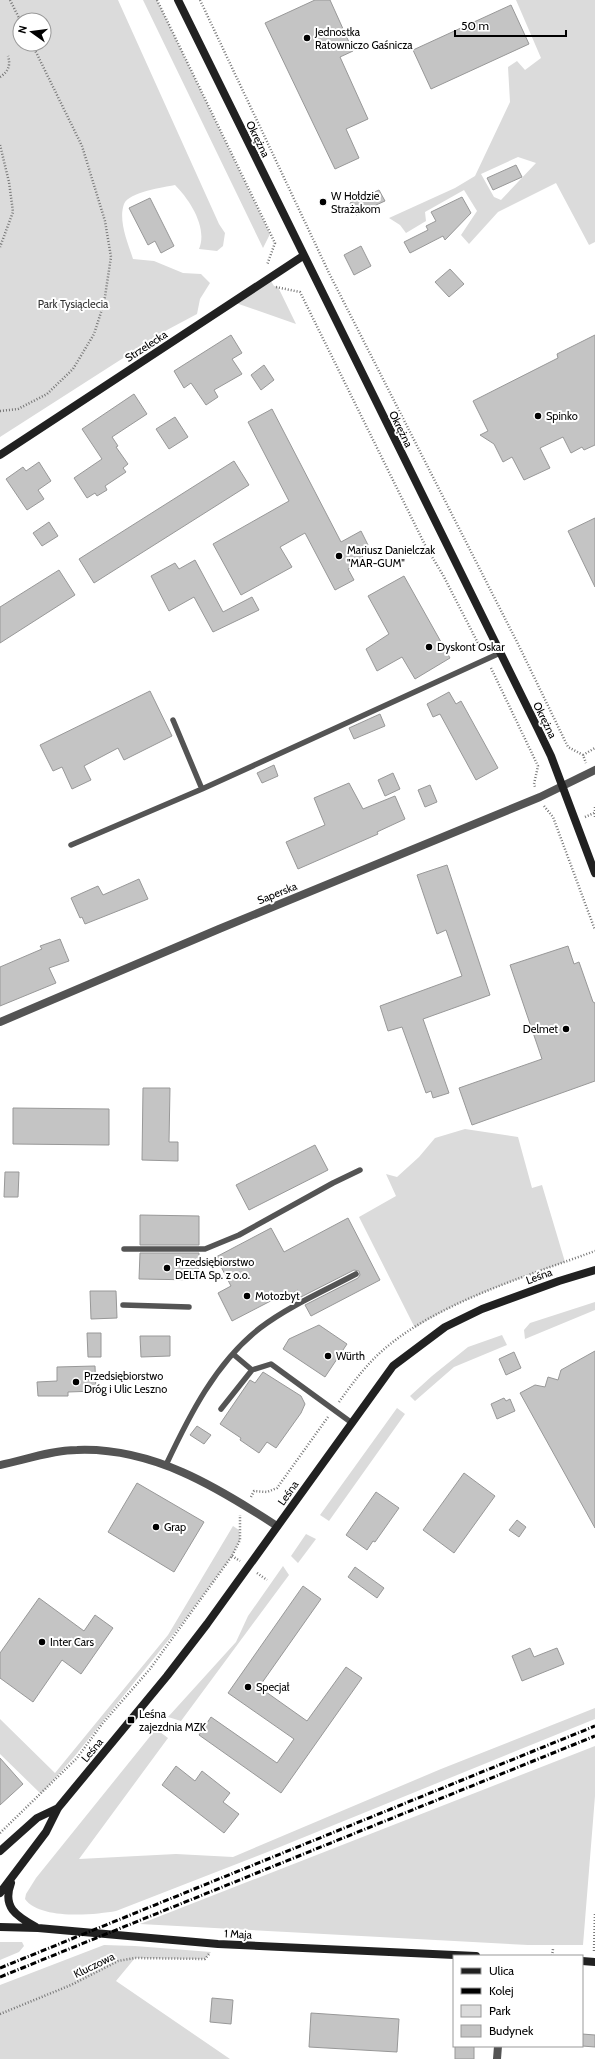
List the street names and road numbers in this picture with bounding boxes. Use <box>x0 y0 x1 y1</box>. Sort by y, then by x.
street label: Okrężna <box>243 118 273 160</box>
street label: Strzelecka <box>122 327 170 365</box>
street label: Okrężna <box>386 408 416 450</box>
street label: Okrężna <box>530 699 560 741</box>
street label: Saperska <box>255 878 300 907</box>
street label: Leśna <box>524 1265 555 1287</box>
street label: Leśna <box>275 1477 302 1508</box>
street label: Leśna <box>78 1735 107 1765</box>
street label: 1 Maja <box>224 1926 253 1942</box>
street label: Kluczowa <box>71 1949 117 1981</box>

